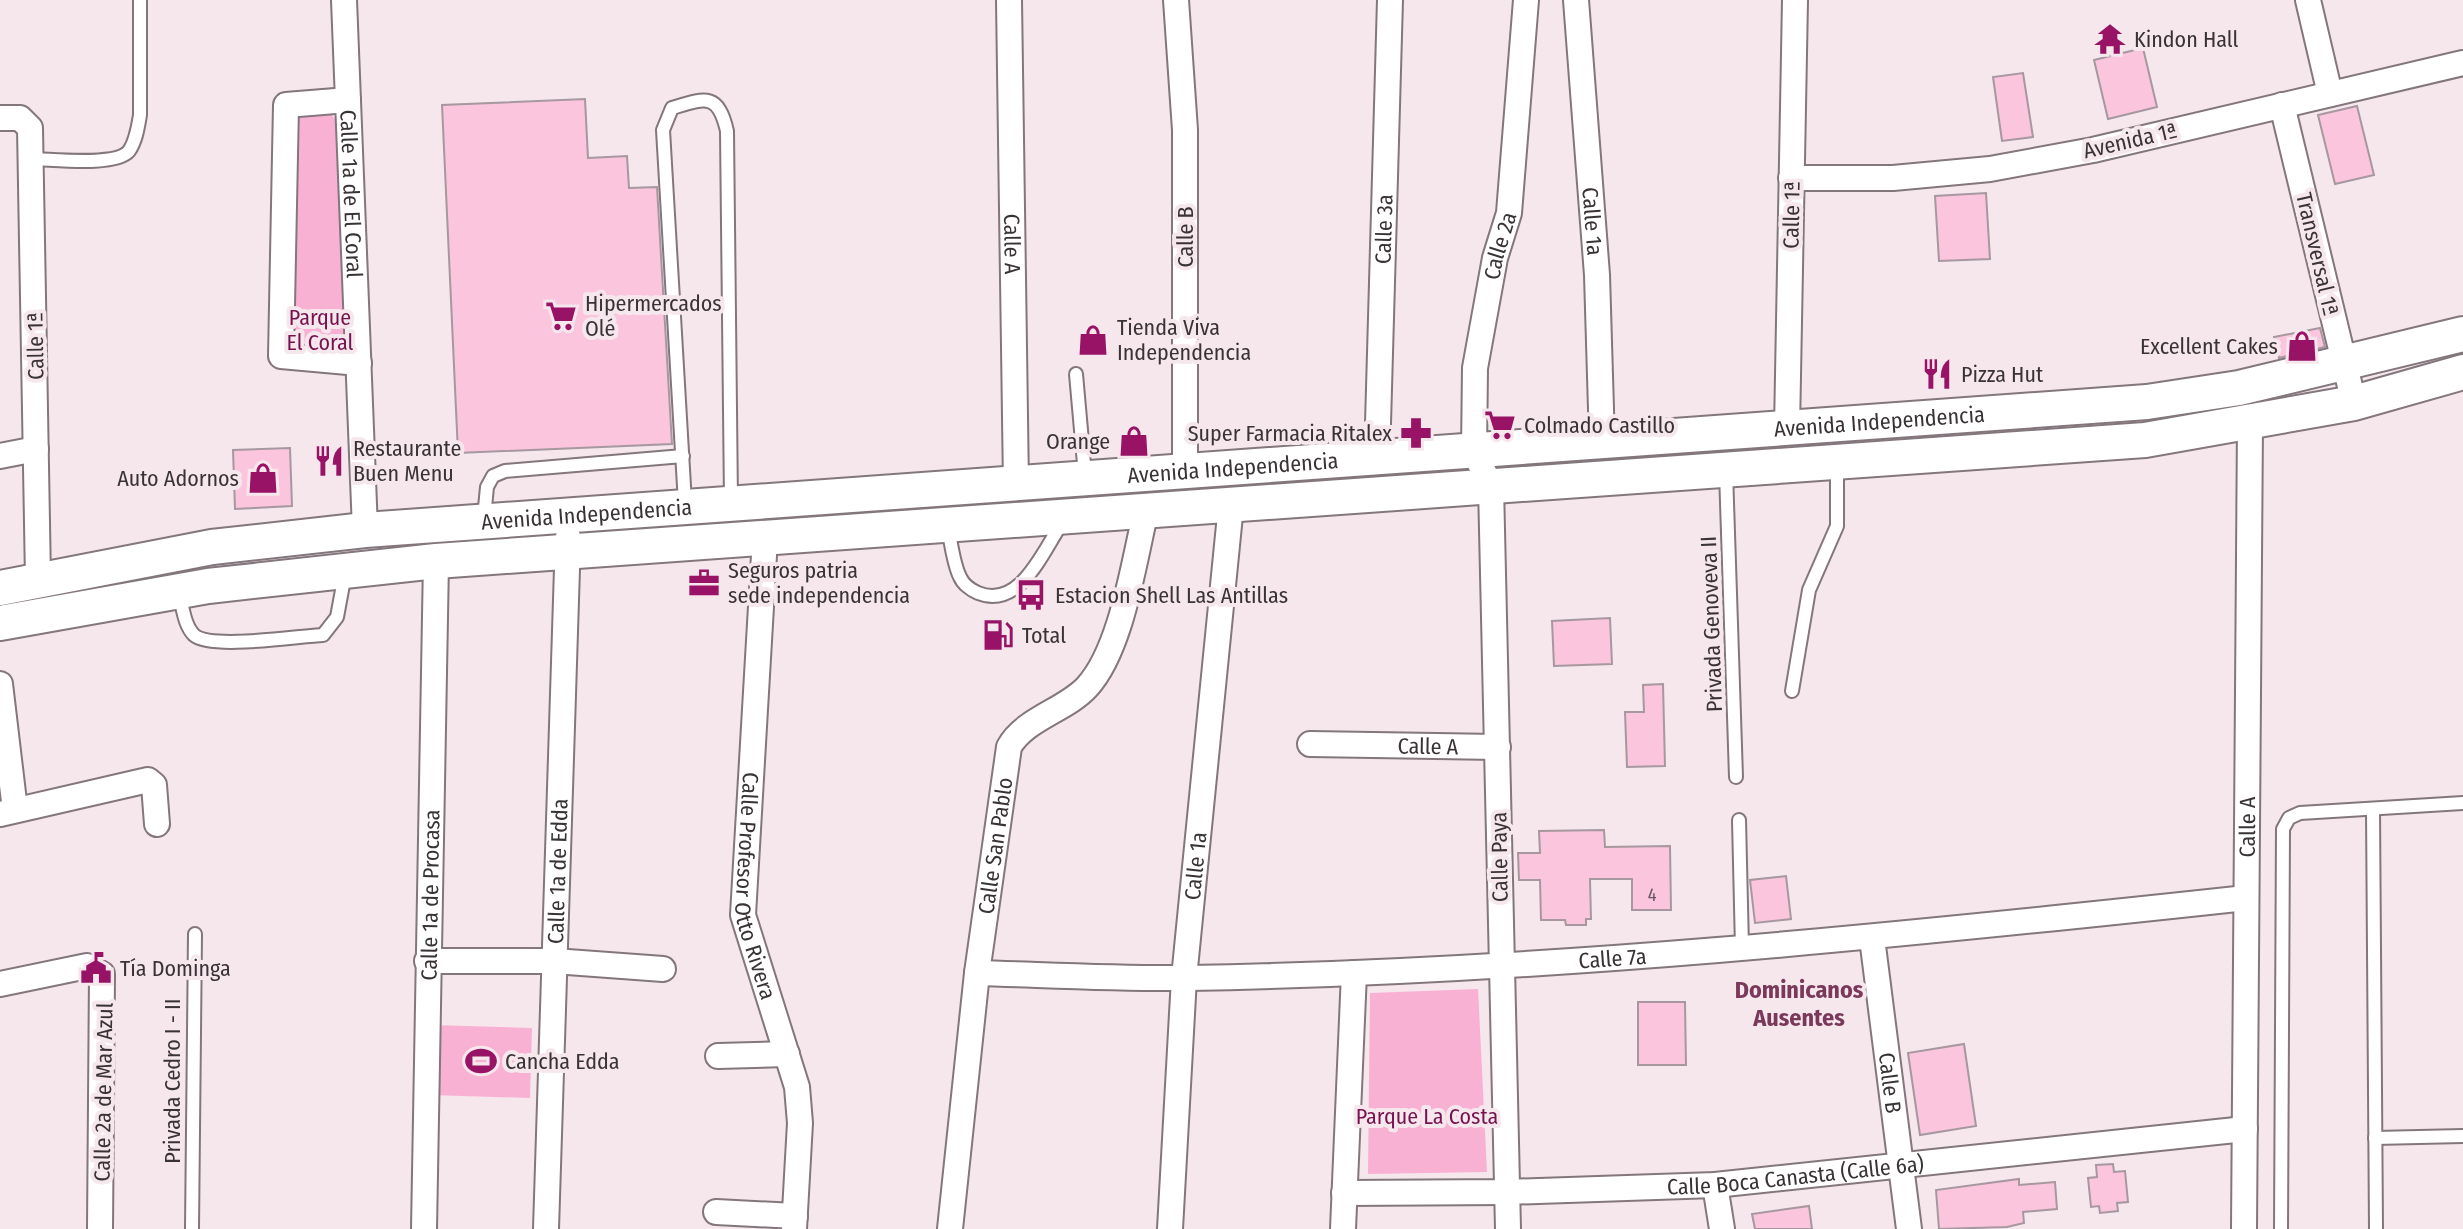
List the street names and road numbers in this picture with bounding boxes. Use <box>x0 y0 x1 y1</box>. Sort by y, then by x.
street label: Calle 1a de El Coral <box>334 109 368 279</box>
street label: Avenida 1ª <box>2080 117 2180 164</box>
street label: Calle 1ª <box>1777 181 1806 249</box>
street label: Calle 1a <box>1576 186 1608 257</box>
street label: Transversal 1ª <box>2290 190 2345 318</box>
street label: Calle 3a <box>1370 194 1398 264</box>
street label: Calle B <box>1172 206 1199 268</box>
street label: Calle 2a <box>1478 209 1523 282</box>
street label: Calle A <box>998 213 1026 275</box>
street label: Calle 1ª <box>21 312 50 380</box>
street label: Avenida Independencia <box>1773 401 1986 443</box>
street label: Avenida Independencia <box>1127 447 1339 489</box>
street label: Avenida Independencia <box>480 494 693 536</box>
street label: Privada Genoveva II <box>1695 535 1728 713</box>
street label: Calle A <box>1397 732 1459 760</box>
street label: Calle Profesor Otto Rivera <box>729 771 782 1003</box>
street label: Calle San Pablo <box>972 776 1019 916</box>
street label: Calle A <box>2234 796 2261 857</box>
street label: Calle 1a de Edda <box>542 798 574 944</box>
street label: Calle 1a de Procasa <box>415 809 446 981</box>
street label: Calle Paya <box>1485 812 1514 902</box>
street label: Calle 1a <box>1179 831 1212 901</box>
street label: Calle 7a <box>1578 943 1647 975</box>
street label: Privada Cedro I - II <box>159 998 186 1164</box>
street label: Calle 2a de Mar Azul <box>88 1002 119 1182</box>
street label: Calle B <box>1873 1051 1907 1115</box>
street label: Calle Boca Canasta (Calle 6a) <box>1666 1150 1925 1201</box>

